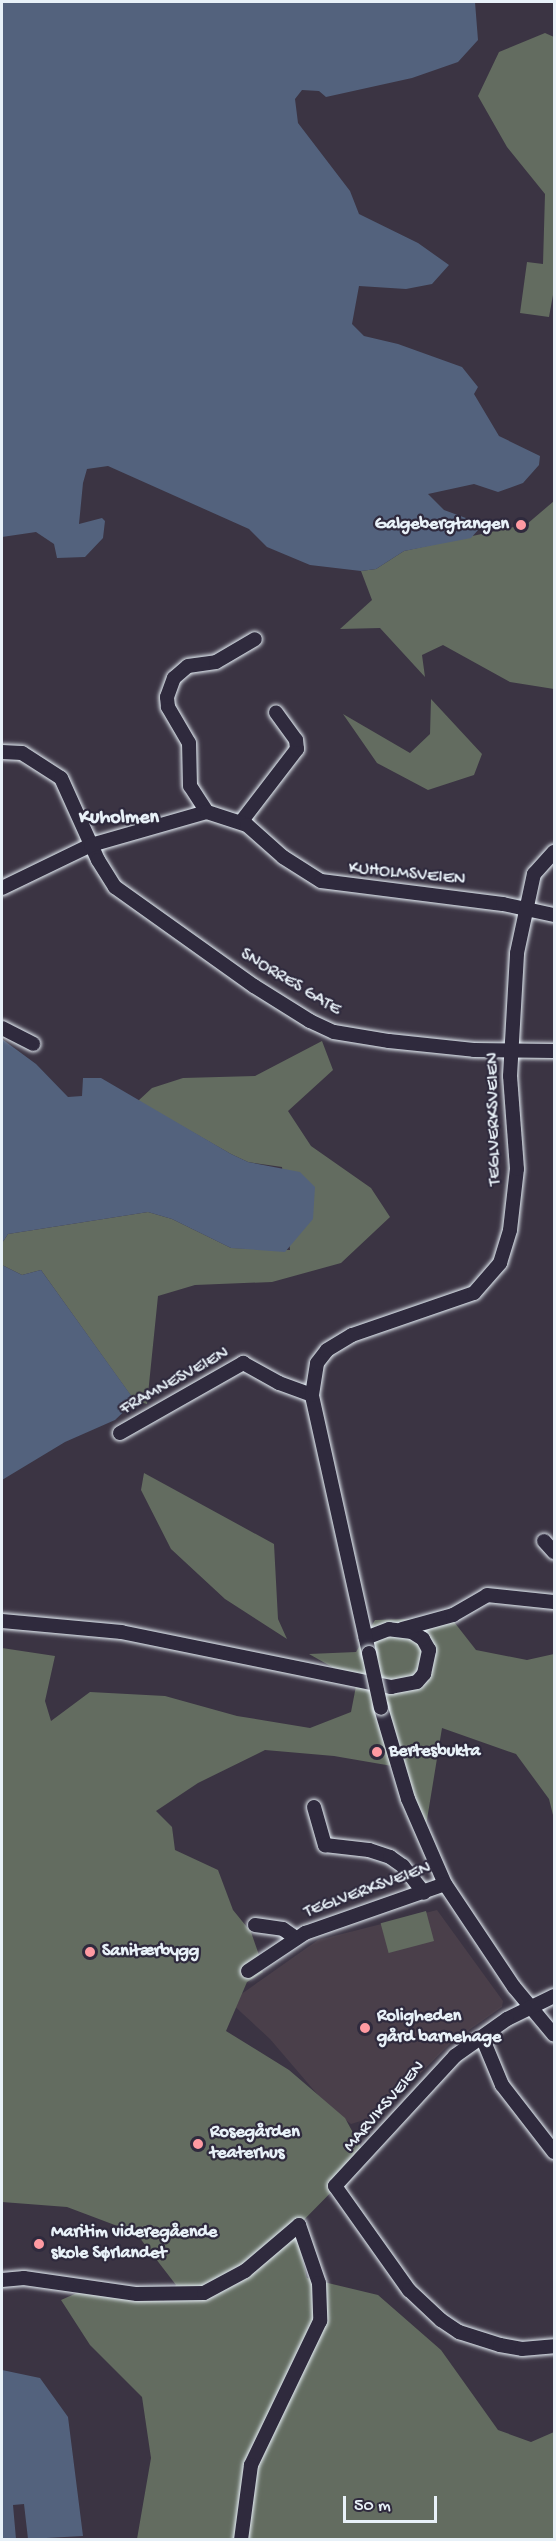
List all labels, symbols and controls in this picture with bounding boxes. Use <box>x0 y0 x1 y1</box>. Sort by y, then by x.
place label: Galgebergtangen <box>375 514 509 536</box>
marker: Galgebergtangen <box>514 518 528 532</box>
district label: Kuholmen <box>79 806 159 830</box>
street label: KUHOLMSVEIEN <box>348 858 466 892</box>
street label: SNORRES GATE <box>236 944 344 1022</box>
street label: TEGLVERKSVEIEN <box>483 1052 507 1186</box>
street label: FRAMNESVEIEN <box>117 1343 233 1421</box>
place label: Bertesbukta <box>389 1741 480 1763</box>
marker: Bertesbukta <box>370 1745 384 1759</box>
street label: TEGLVERKSVEIEN <box>302 1858 434 1924</box>
place label: Sanitærbygg <box>102 1941 199 1963</box>
marker: Sanitærbygg <box>83 1945 97 1959</box>
place label: Roligheden gård barnehage <box>377 2007 501 2050</box>
marker: Roligheden gård barnehage <box>358 2021 372 2035</box>
street label: MARVIKSVEIEN <box>340 2057 430 2157</box>
place label: Rosegården teaterhus <box>210 2123 300 2166</box>
marker: Rosegården teaterhus <box>191 2137 205 2151</box>
place label: Maritim videregående skole Sørlandet <box>51 2223 217 2266</box>
marker: Maritim videregående skole Sørlandet <box>32 2237 46 2251</box>
scale bar <box>346 2484 440 2522</box>
text: 50 m <box>354 2496 391 2517</box>

